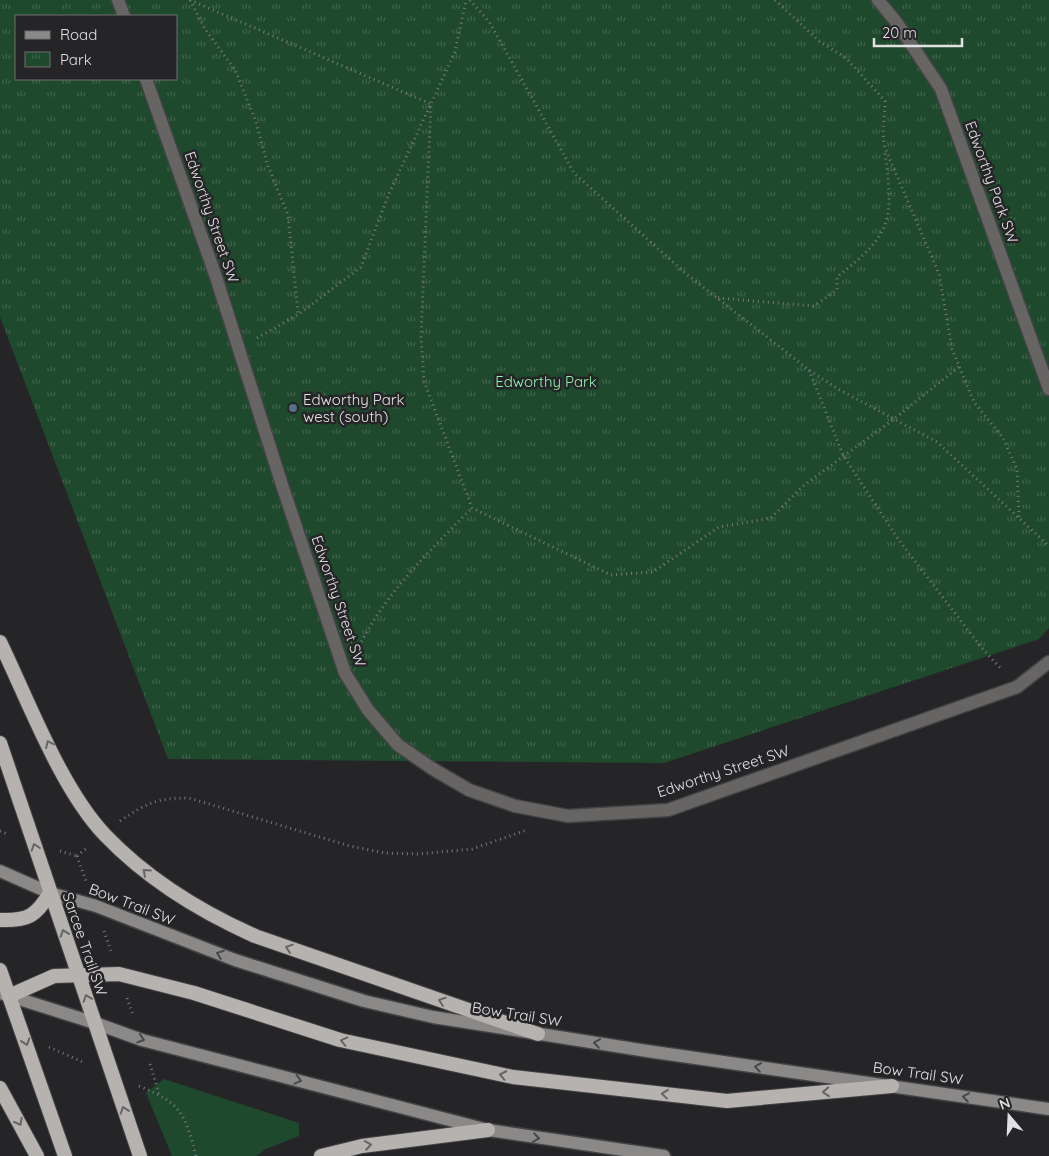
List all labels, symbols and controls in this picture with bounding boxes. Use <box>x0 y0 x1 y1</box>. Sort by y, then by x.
legend <box>15 15 178 80</box>
scale bar <box>874 15 962 47</box>
text: 20 m <box>882 23 917 42</box>
text: Road <box>60 25 97 44</box>
text: Park <box>60 50 92 69</box>
street label: Edworthy Park SW <box>961 118 1023 246</box>
street label: Edworthy Street SW <box>181 149 244 286</box>
park label: Edworthy Park <box>495 372 597 391</box>
place label: Edworthy Park west (south) <box>303 390 405 426</box>
marker: Edworthy Park west (south) <box>287 402 299 414</box>
street label: Edworthy Street SW <box>308 533 371 670</box>
one-way arrow <box>45 740 55 749</box>
street label: Edworthy Street SW <box>655 741 792 801</box>
one-way arrow <box>31 843 41 851</box>
one-way arrow <box>143 869 152 878</box>
street label: Bow Trail SW <box>86 879 178 929</box>
street label: Sarcee Trail SW <box>58 890 112 999</box>
one-way arrow <box>60 930 70 938</box>
one-way arrow <box>285 944 293 954</box>
one-way arrow <box>216 950 225 960</box>
one-way arrow <box>83 995 93 1003</box>
one-way arrow <box>438 997 447 1007</box>
street label: Bow Trail SW <box>471 998 564 1031</box>
one-way arrow <box>136 1034 145 1044</box>
one-way arrow <box>340 1036 349 1047</box>
one-way arrow <box>20 1037 30 1046</box>
one-way arrow <box>592 1039 601 1049</box>
street label: Bow Trail SW <box>872 1057 965 1089</box>
one-way arrow <box>753 1062 761 1073</box>
one-way arrow <box>499 1071 508 1081</box>
one-way arrow <box>294 1074 303 1085</box>
one-way arrow <box>822 1086 830 1097</box>
one-way arrow <box>660 1089 668 1100</box>
north arrow <box>984 1091 1034 1141</box>
one-way arrow <box>962 1092 970 1102</box>
text: N <box>997 1094 1013 1114</box>
one-way arrow <box>120 1106 130 1115</box>
one-way arrow <box>13 1117 23 1126</box>
one-way arrow <box>532 1132 541 1142</box>
one-way arrow <box>365 1140 373 1151</box>

